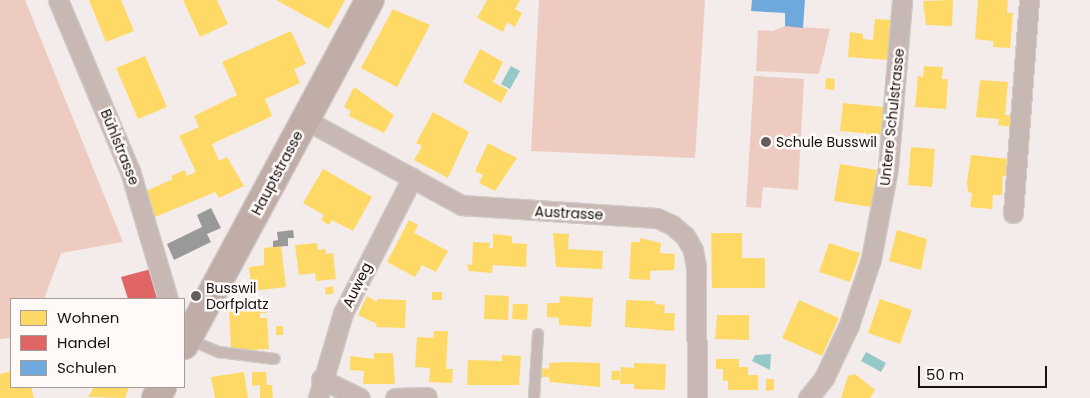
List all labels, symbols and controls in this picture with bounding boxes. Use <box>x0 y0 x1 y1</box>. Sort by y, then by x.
street label: Untere Schulstrasse <box>876 47 908 187</box>
street label: Bühlstrasse <box>97 107 143 187</box>
street label: Hauptstrasse <box>248 128 306 218</box>
place label: Schule Busswil <box>776 134 877 150</box>
marker: Schule Busswil <box>760 136 772 148</box>
street label: Austrasse <box>534 203 604 223</box>
street label: Auweg <box>339 260 375 310</box>
place label: Busswil Dorfplatz <box>206 280 269 312</box>
marker: Busswil Dorfplatz <box>190 290 202 302</box>
legend <box>10 298 185 388</box>
text: Wohnen <box>57 307 119 328</box>
text: Handel <box>57 332 110 353</box>
scale bar <box>920 356 1049 388</box>
text: Schulen <box>57 357 117 378</box>
text: 50 m <box>926 364 964 385</box>

